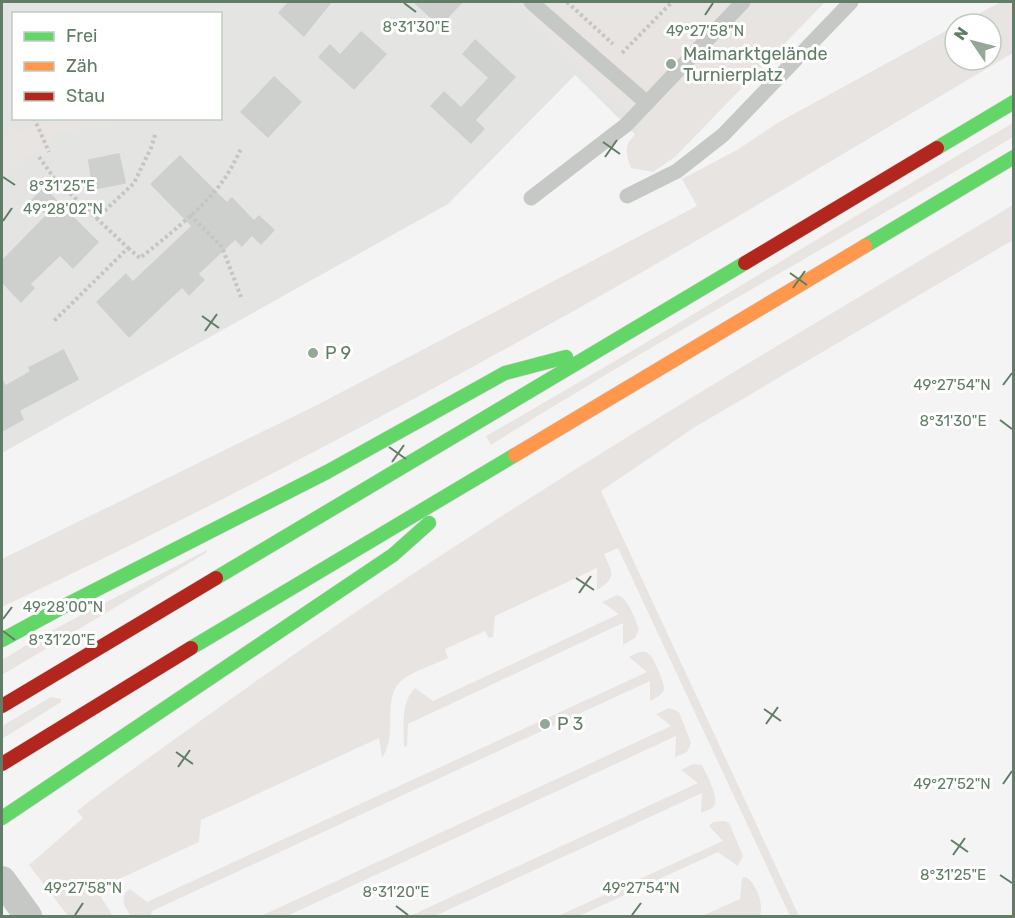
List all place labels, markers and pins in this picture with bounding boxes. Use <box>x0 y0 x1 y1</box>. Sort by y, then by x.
place label: Maimarktgelände Turnierplatz <box>683 43 828 86</box>
marker: Maimarktgelände Turnierplatz <box>664 57 678 71</box>
place label: P 9 <box>325 342 351 364</box>
marker: P 9 <box>306 346 320 360</box>
place label: P 3 <box>557 713 583 735</box>
marker: P 3 <box>538 717 552 731</box>

